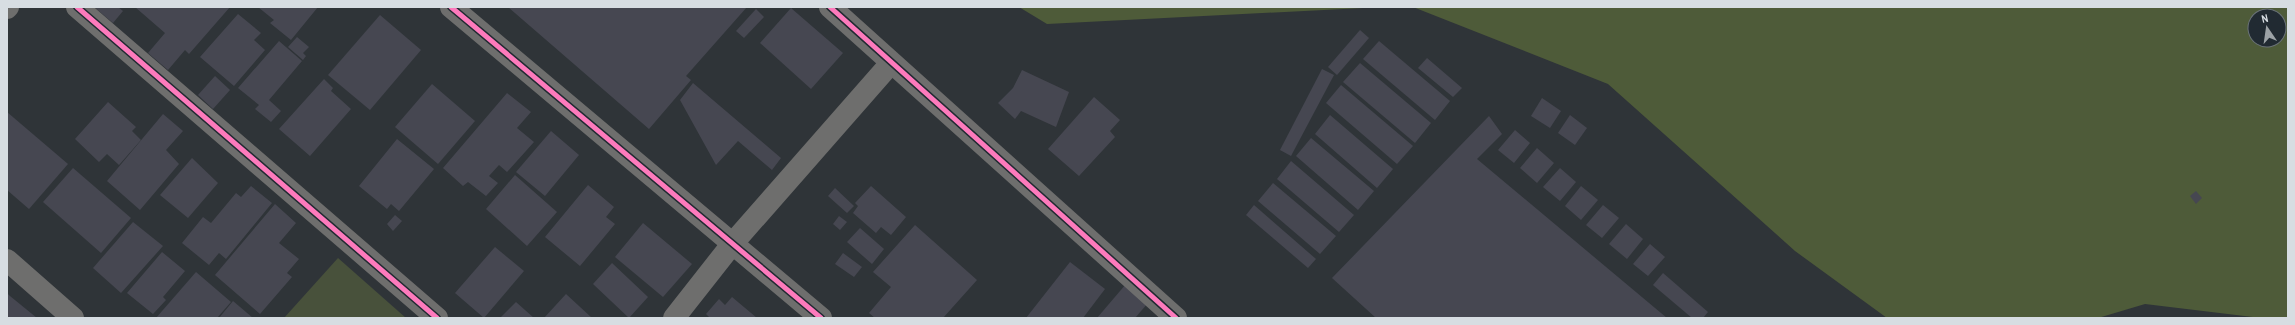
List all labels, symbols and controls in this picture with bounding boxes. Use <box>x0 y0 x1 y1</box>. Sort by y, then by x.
north arrow <box>2247 8 2287 48</box>
text: N <box>2260 11 2269 26</box>

